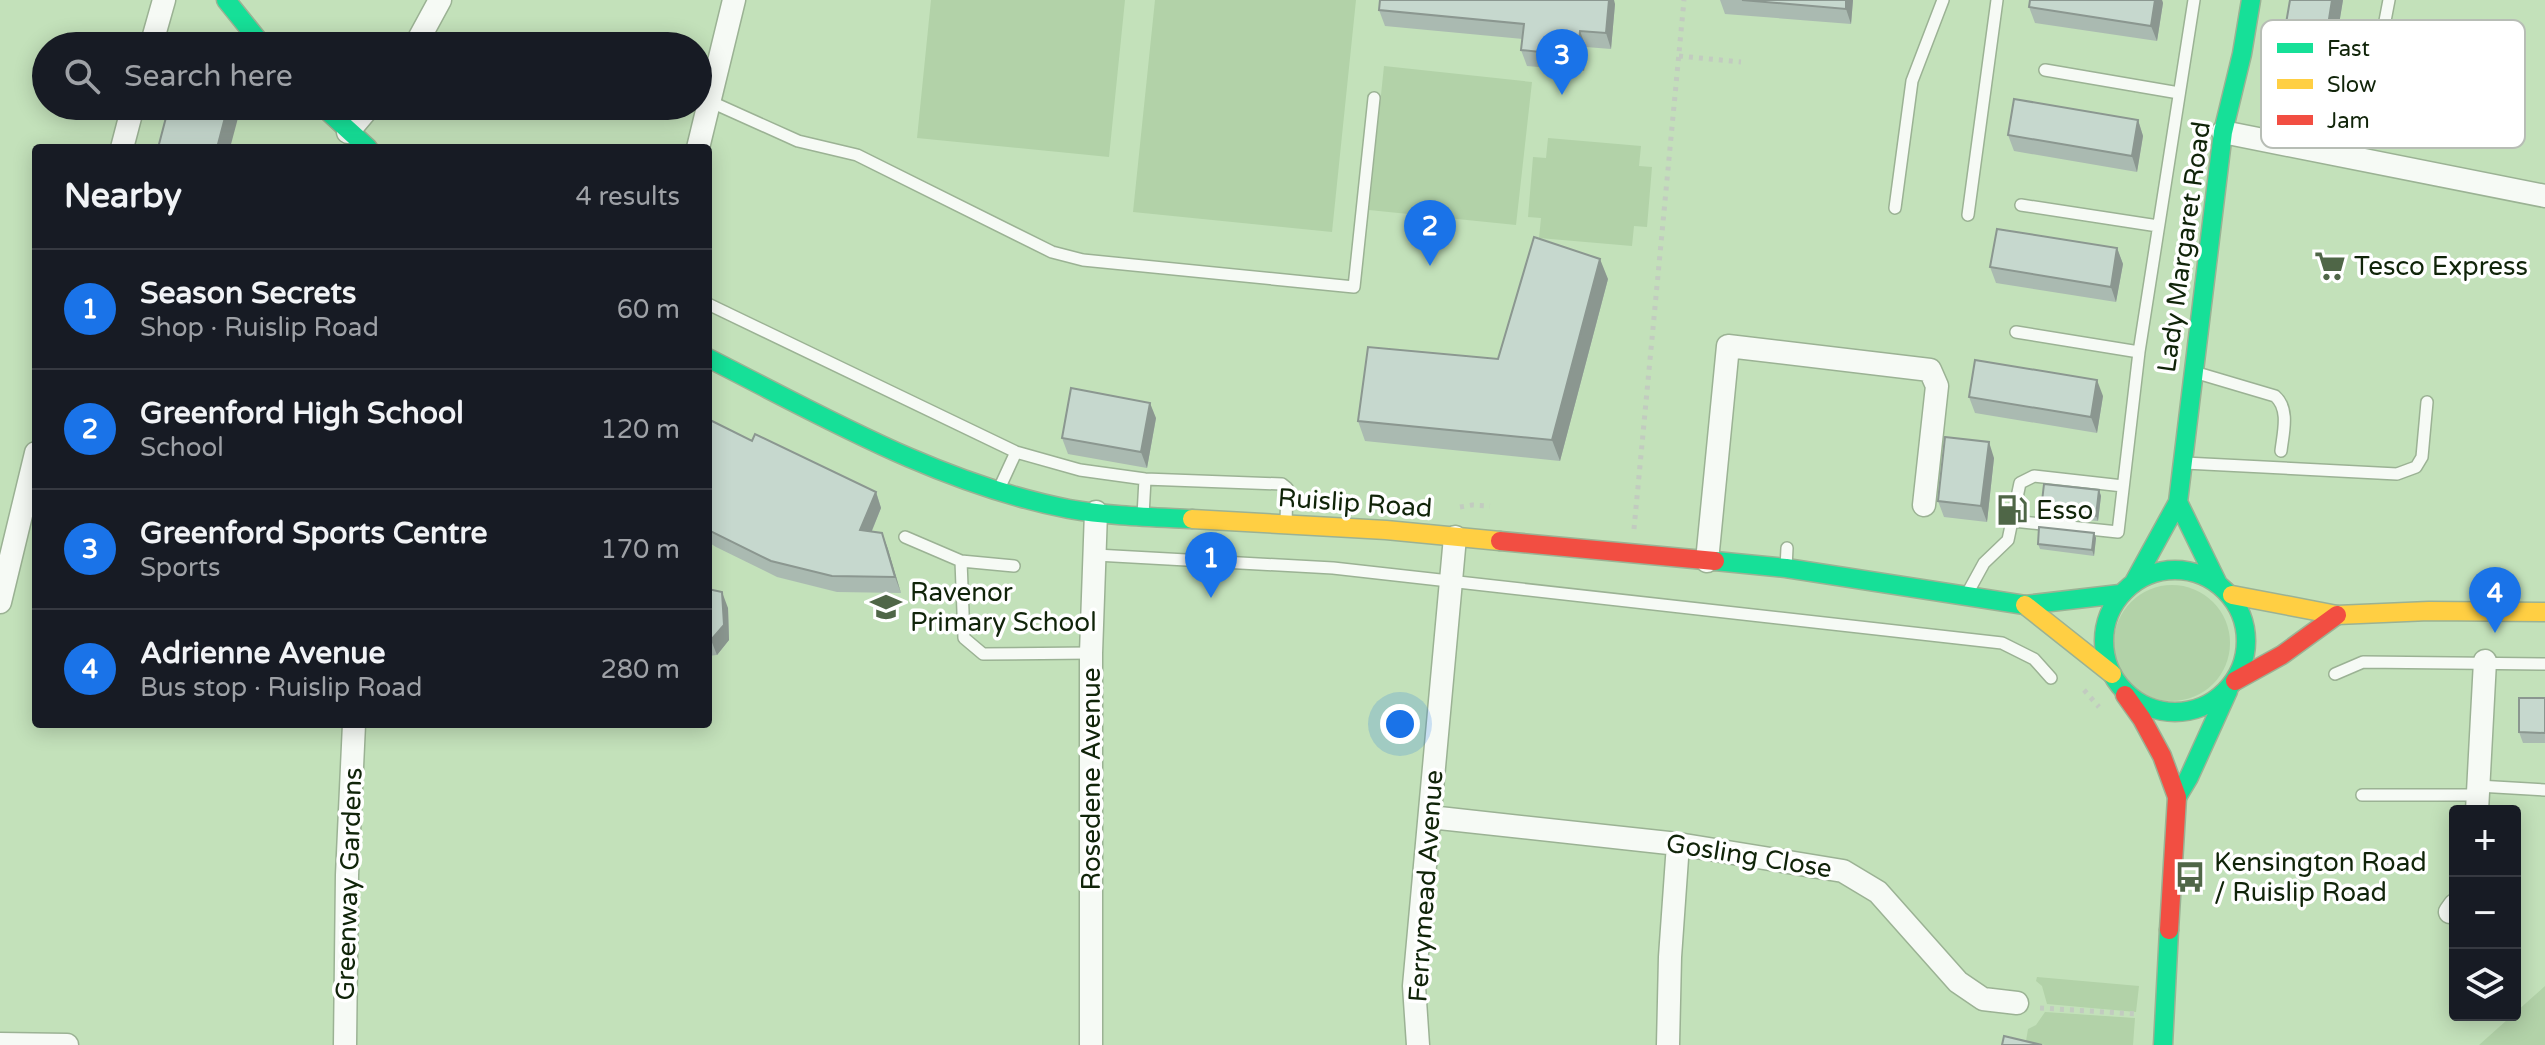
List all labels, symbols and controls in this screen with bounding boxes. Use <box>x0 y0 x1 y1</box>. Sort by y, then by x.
legend <box>2261 20 2525 148</box>
pin: 3 <box>1536 29 1588 95</box>
search box <box>32 32 712 120</box>
text: Fast <box>2327 36 2370 62</box>
icon: search <box>60 54 104 98</box>
text: Search here <box>124 58 293 95</box>
text: Slow <box>2327 72 2377 98</box>
text: Jam <box>2327 108 2370 134</box>
street label: Lady Margaret Road <box>2151 119 2217 375</box>
text: Nearby <box>64 176 182 217</box>
text: 4 results <box>575 181 680 212</box>
pin: 2 <box>1404 200 1456 266</box>
supermarket icon: Tesco Express <box>2313 249 2347 283</box>
place label: Tesco Express <box>2354 251 2528 282</box>
text: Season Secrets <box>140 275 356 312</box>
text: 1 <box>82 294 98 325</box>
text: 60 m <box>617 294 680 325</box>
text: Shop · Ruislip Road <box>140 312 379 343</box>
text: Greenford High School <box>140 395 464 432</box>
text: 2 <box>82 414 98 445</box>
text: 120 m <box>600 414 680 445</box>
text: School <box>140 432 224 463</box>
street label: Ruislip Road <box>1277 482 1433 524</box>
fuel station icon: Esso <box>1995 493 2029 527</box>
place label: Esso <box>2036 495 2093 526</box>
text: Greenford Sports Centre <box>140 515 488 552</box>
pin: 1 <box>1185 532 1237 598</box>
text: 3 <box>82 534 98 565</box>
text: 170 m <box>600 534 680 565</box>
text: Sports <box>140 552 220 583</box>
pin: 4 <box>2469 567 2521 633</box>
place label: Ravenor Primary School <box>910 577 1097 638</box>
school or university icon: Ravenor Primary School <box>869 590 903 624</box>
text: Adrienne Avenue <box>140 635 386 672</box>
text: 4 <box>82 654 98 685</box>
text: 280 m <box>600 654 680 685</box>
street label: Rosedene Avenue <box>1076 667 1107 891</box>
text: Bus stop · Ruislip Road <box>140 672 422 703</box>
your location <box>1380 704 1420 744</box>
street label: Greenway Gardens <box>329 767 369 1001</box>
street label: Ferrymead Avenue <box>1402 769 1450 1003</box>
map controls <box>2449 805 2521 1021</box>
button: + <box>2449 805 2521 877</box>
street label: Gosling Close <box>1664 828 1834 884</box>
place label: Kensington Road / Ruislip Road <box>2214 847 2427 908</box>
bus stop icon: Kensington Road / Ruislip Road <box>2173 860 2207 894</box>
button: − <box>2449 877 2521 949</box>
button: layers <box>2449 949 2521 1021</box>

